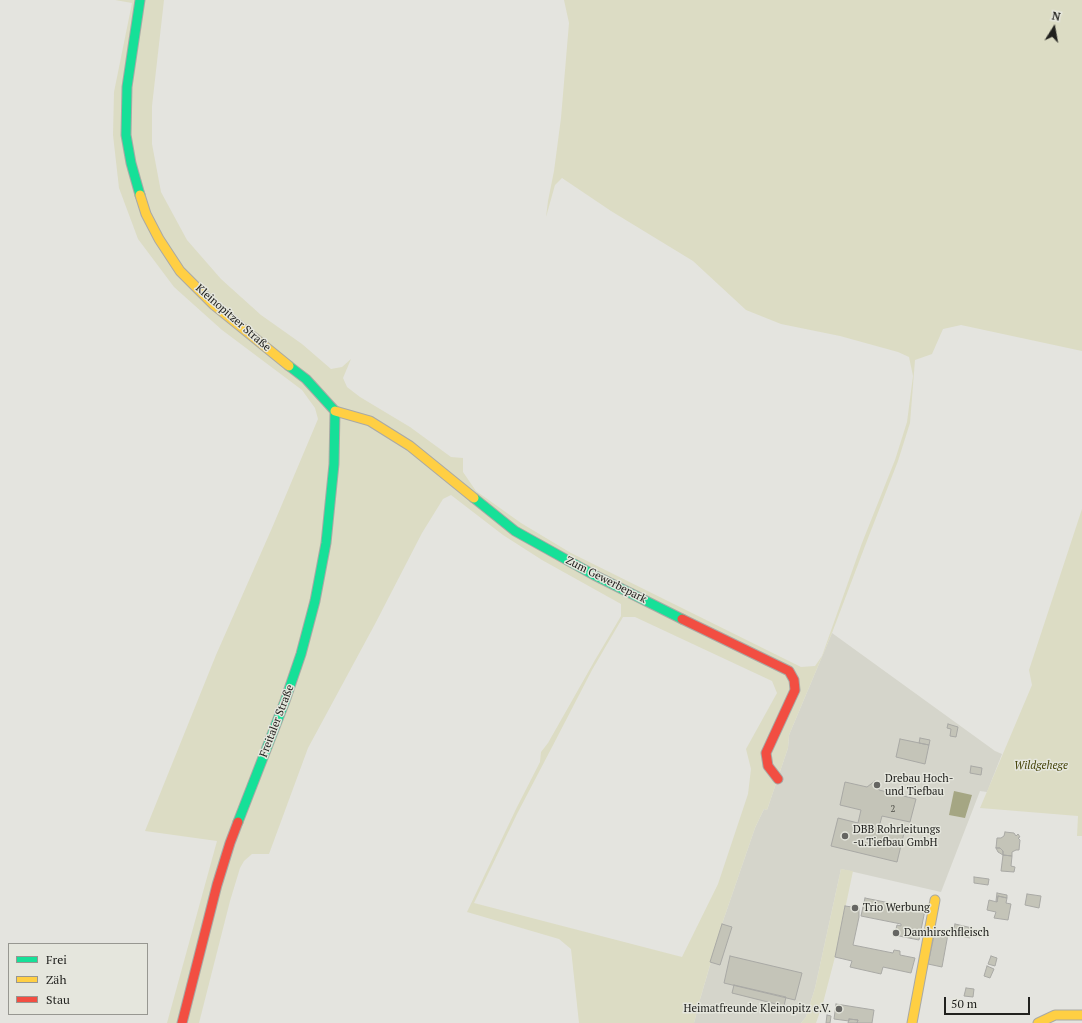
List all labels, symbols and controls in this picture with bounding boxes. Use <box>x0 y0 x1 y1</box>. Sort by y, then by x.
north arrow <box>1034 8 1074 48</box>
text: N <box>1051 9 1062 24</box>
street label: Kleinopitzer Straße <box>193 282 273 354</box>
street label: Zum Gewerbepark <box>563 554 649 606</box>
street label: Freitaler Straße <box>257 683 297 759</box>
park label: Wildgehege <box>1014 759 1068 773</box>
place label: Drebau Hoch- und Tiefbau <box>885 772 953 798</box>
marker: Drebau Hoch- und Tiefbau <box>872 780 882 790</box>
house number: 2 <box>891 804 895 814</box>
place label: DBB Rohrleitungs -u.Tiefbau GmbH <box>853 823 940 849</box>
marker: DBB Rohrleitungs -u.Tiefbau GmbH <box>840 831 850 841</box>
place label: Trio Werbung <box>863 901 930 915</box>
marker: Trio Werbung <box>850 903 860 913</box>
place label: Damhirschfleisch <box>904 926 989 940</box>
marker: Damhirschfleisch <box>891 928 901 938</box>
legend <box>8 943 148 1015</box>
text: Frei <box>46 952 67 967</box>
text: Zäh <box>46 972 66 987</box>
scale bar <box>946 989 1032 1015</box>
text: Stau <box>46 992 70 1007</box>
text: 50 m <box>951 996 977 1011</box>
place label: Heimatfreunde Kleinopitz e.V. <box>683 1002 831 1016</box>
marker: Heimatfreunde Kleinopitz e.V. <box>834 1004 844 1014</box>

